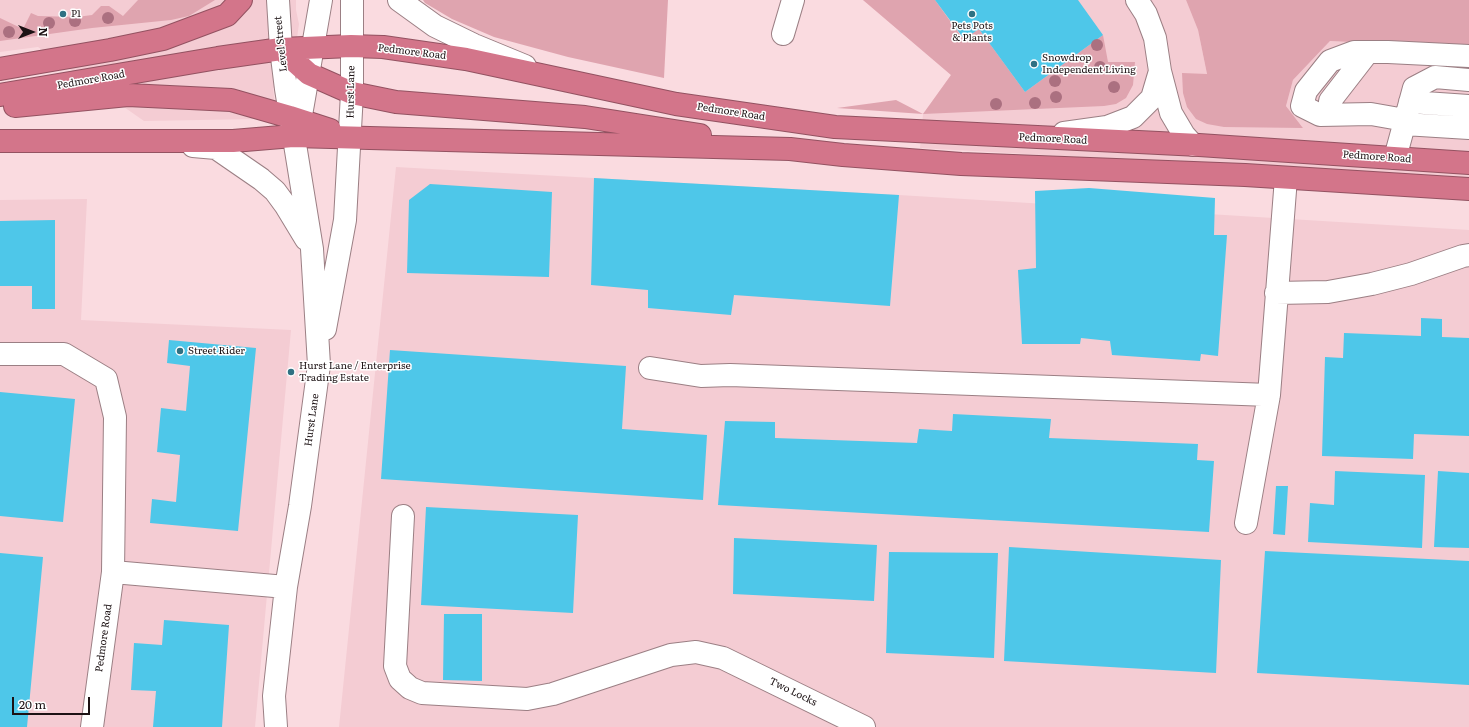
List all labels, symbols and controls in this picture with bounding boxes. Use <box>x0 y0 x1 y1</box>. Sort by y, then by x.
place label: P1 <box>71 8 81 20</box>
marker: P1 <box>58 9 68 19</box>
marker: Pets Pots & Plants <box>967 9 977 19</box>
north arrow <box>12 12 52 52</box>
street label: Level Street <box>272 15 290 73</box>
place label: Pets Pots & Plants <box>951 20 993 44</box>
text: N <box>36 27 52 37</box>
street label: Pedmore Road <box>377 42 447 62</box>
place label: Snowdrop Independent Living <box>1042 52 1136 76</box>
marker: Snowdrop Independent Living <box>1029 59 1039 69</box>
street label: Hurst Lane <box>345 65 357 119</box>
street label: Pedmore Road <box>56 68 126 92</box>
street label: Pedmore Road <box>696 101 766 123</box>
street label: Pedmore Road <box>1018 131 1088 147</box>
street label: Pedmore Road <box>1342 149 1412 165</box>
place label: Street Rider <box>188 345 245 357</box>
marker: Street Rider <box>175 346 185 356</box>
place label: Hurst Lane / Enterprise Trading Estate <box>299 360 411 384</box>
marker: Hurst Lane / Enterprise Trading Estate <box>286 367 296 377</box>
street label: Hurst Lane <box>302 393 322 447</box>
street label: Pedmore Road <box>93 603 115 673</box>
street label: Two Locks <box>767 675 819 709</box>
scale bar <box>14 689 92 715</box>
text: 20 m <box>19 695 46 713</box>

